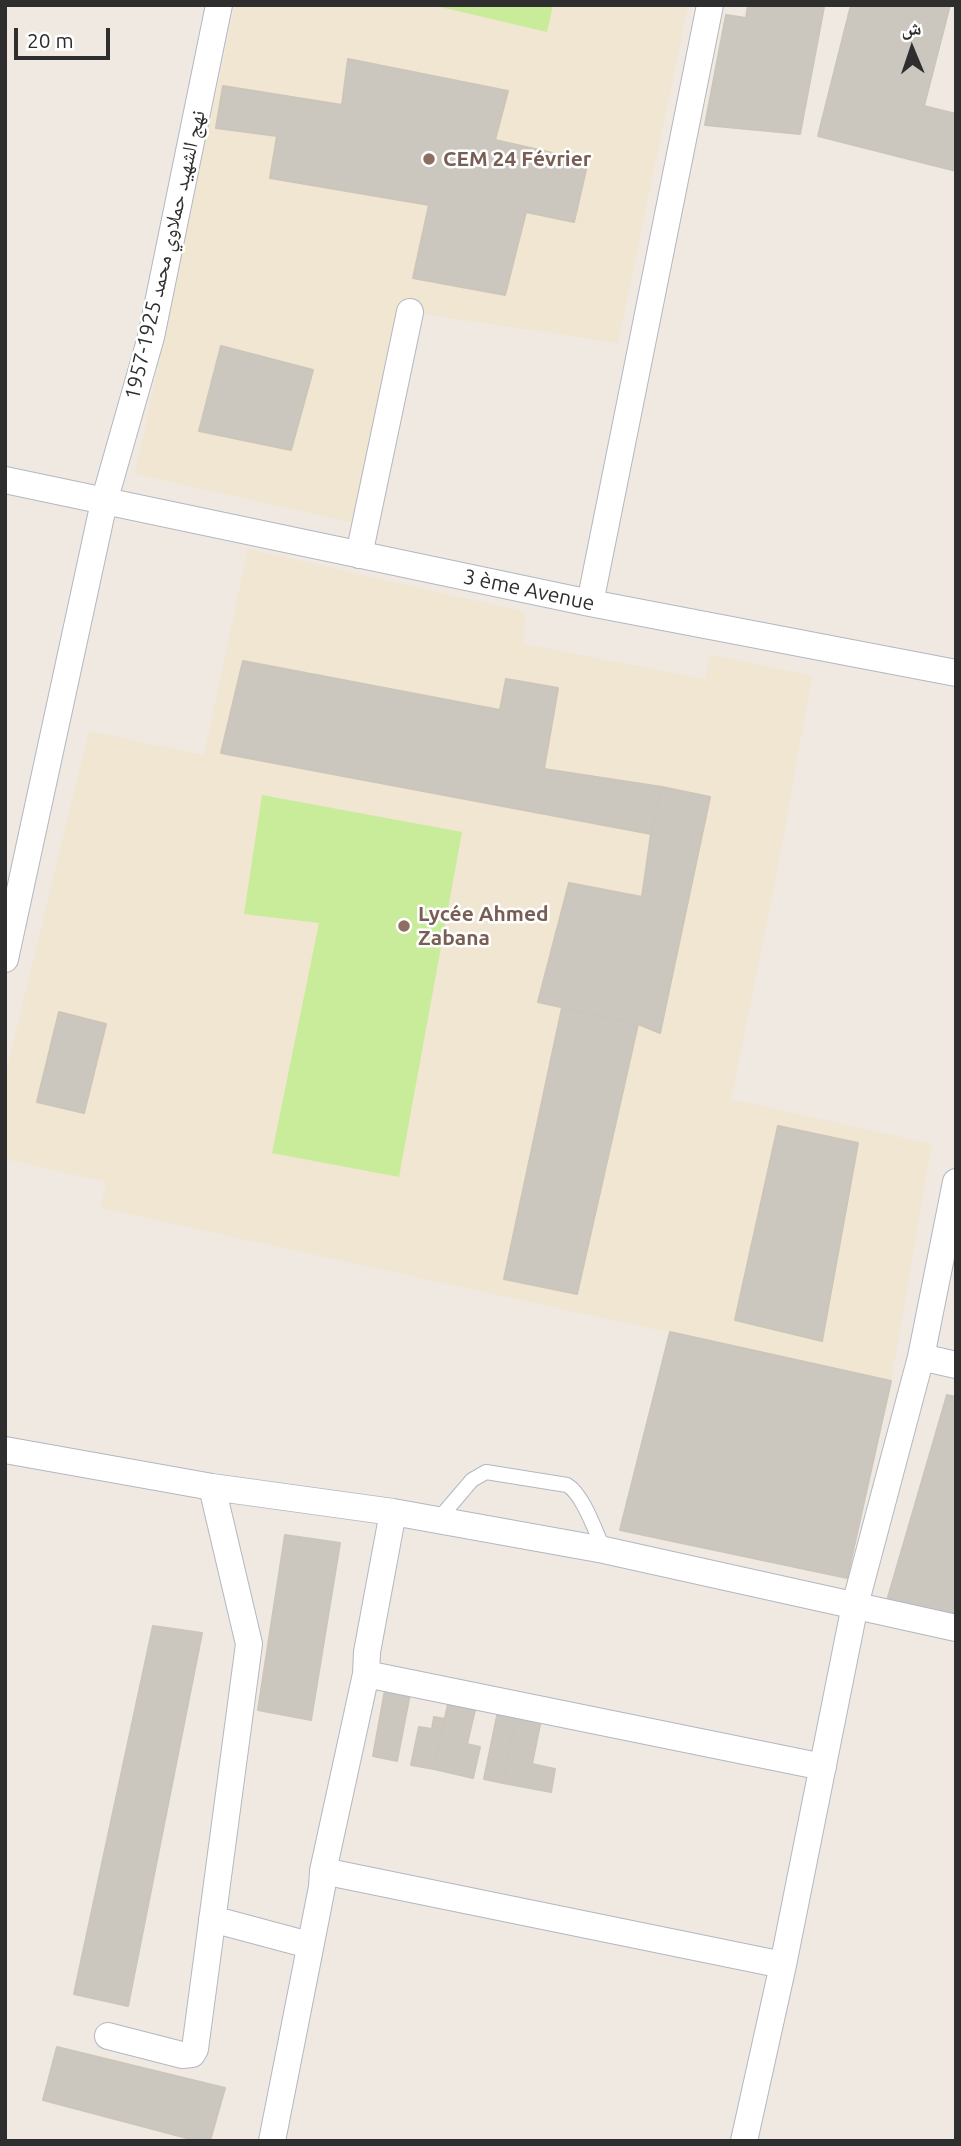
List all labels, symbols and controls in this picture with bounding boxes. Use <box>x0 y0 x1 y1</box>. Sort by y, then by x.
scale bar <box>18 14 114 58</box>
north arrow <box>877 14 947 84</box>
text: ش <box>901 17 922 39</box>
text: 20 m <box>27 28 74 52</box>
street label: نهج الشهيد حملاوي محمد 1925-1957 <box>119 108 211 402</box>
place label: CEM 24 Février <box>443 146 591 172</box>
marker: CEM 24 Février <box>421 151 437 167</box>
street label: 3 ème Avenue <box>461 564 597 616</box>
place label: Lycée Ahmed Zabana <box>418 901 549 951</box>
marker: Lycée Ahmed Zabana <box>396 918 412 934</box>

